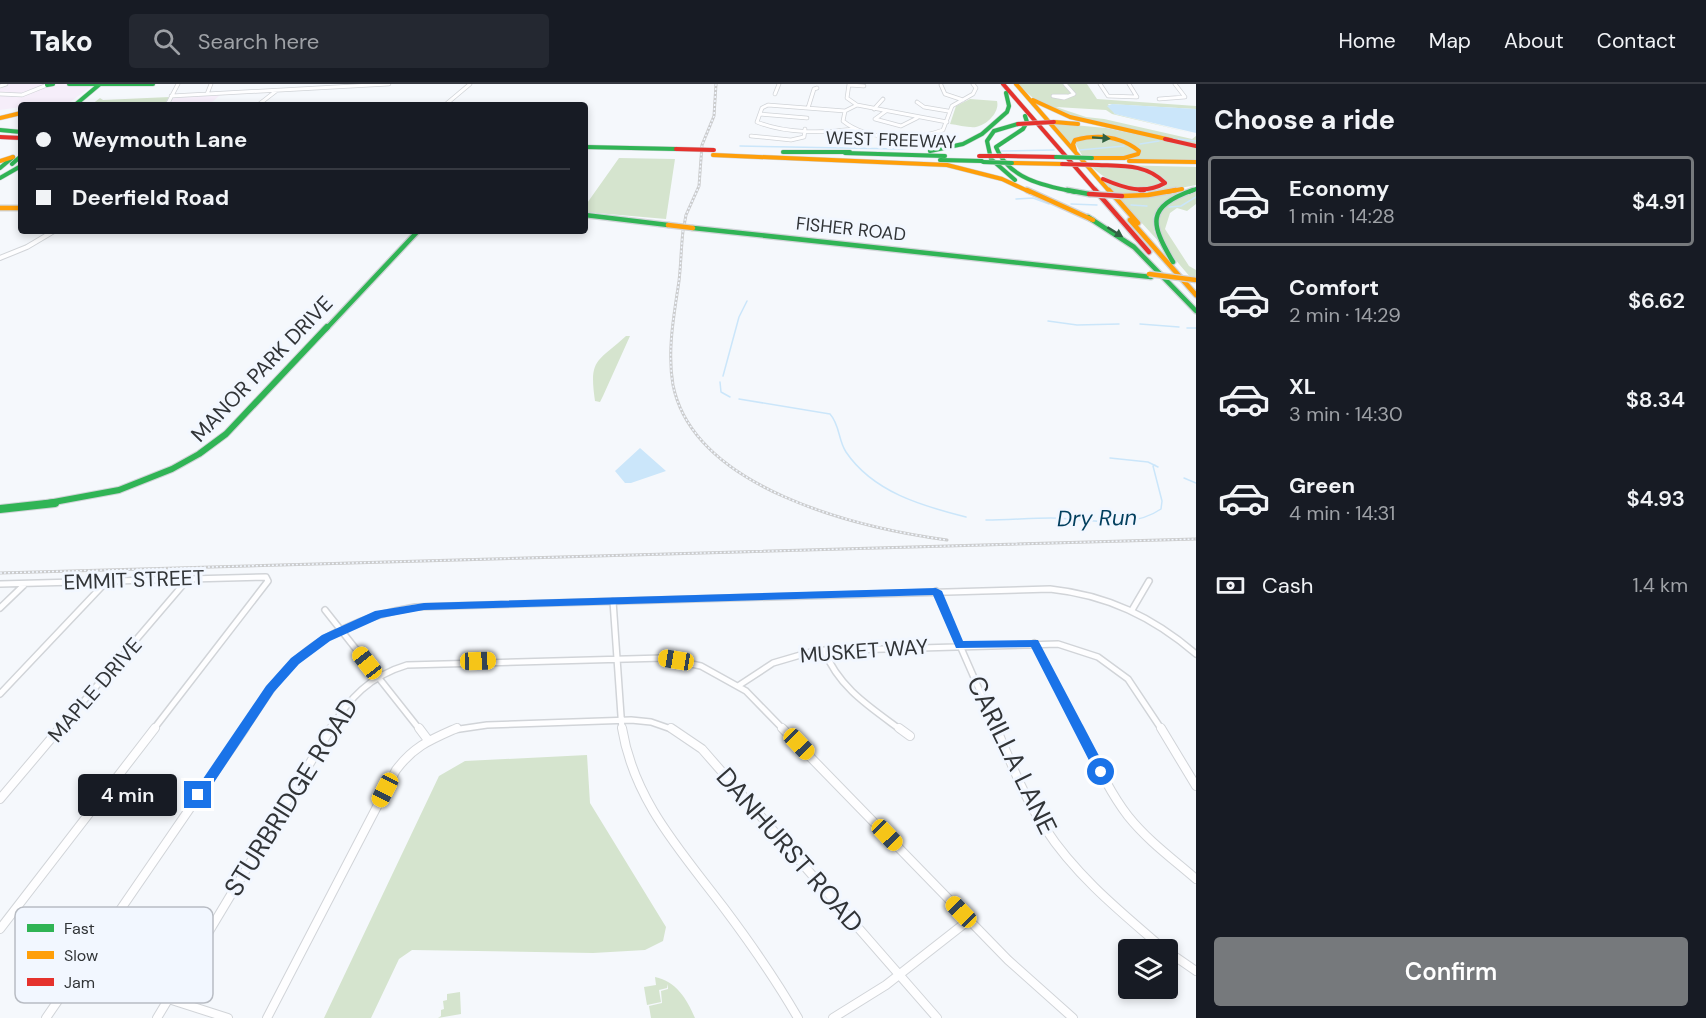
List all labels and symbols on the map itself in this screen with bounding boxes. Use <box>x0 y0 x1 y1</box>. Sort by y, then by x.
street label: WEST FREEWAY <box>825 126 957 154</box>
one-way arrow <box>1092 133 1111 142</box>
street label: FISHER ROAD <box>795 211 907 247</box>
one-way arrow <box>1107 227 1123 238</box>
street label: MANOR PARK DRIVE <box>185 290 339 448</box>
water label: Dry Run <box>1057 503 1137 533</box>
street label: EMMIT STREET <box>63 564 205 596</box>
street label: MAPLE DRIVE <box>42 632 148 748</box>
street label: MUSKET WAY <box>799 633 929 669</box>
car <box>349 643 385 683</box>
car <box>657 648 695 672</box>
car <box>460 651 496 671</box>
street label: CARILLA LANE <box>959 670 1065 840</box>
street label: STURBRIDGE ROAD <box>216 692 366 902</box>
car <box>780 725 818 763</box>
route start <box>1087 758 1114 785</box>
street label: DANHURST ROAD <box>709 761 871 939</box>
car <box>369 770 401 810</box>
callout: 4 min <box>78 774 177 816</box>
route end <box>184 781 211 808</box>
car <box>868 816 906 854</box>
car <box>942 893 980 931</box>
legend <box>15 907 213 1003</box>
text: Fast <box>64 918 95 939</box>
text: Slow <box>64 945 98 966</box>
text: Jam <box>64 972 95 993</box>

